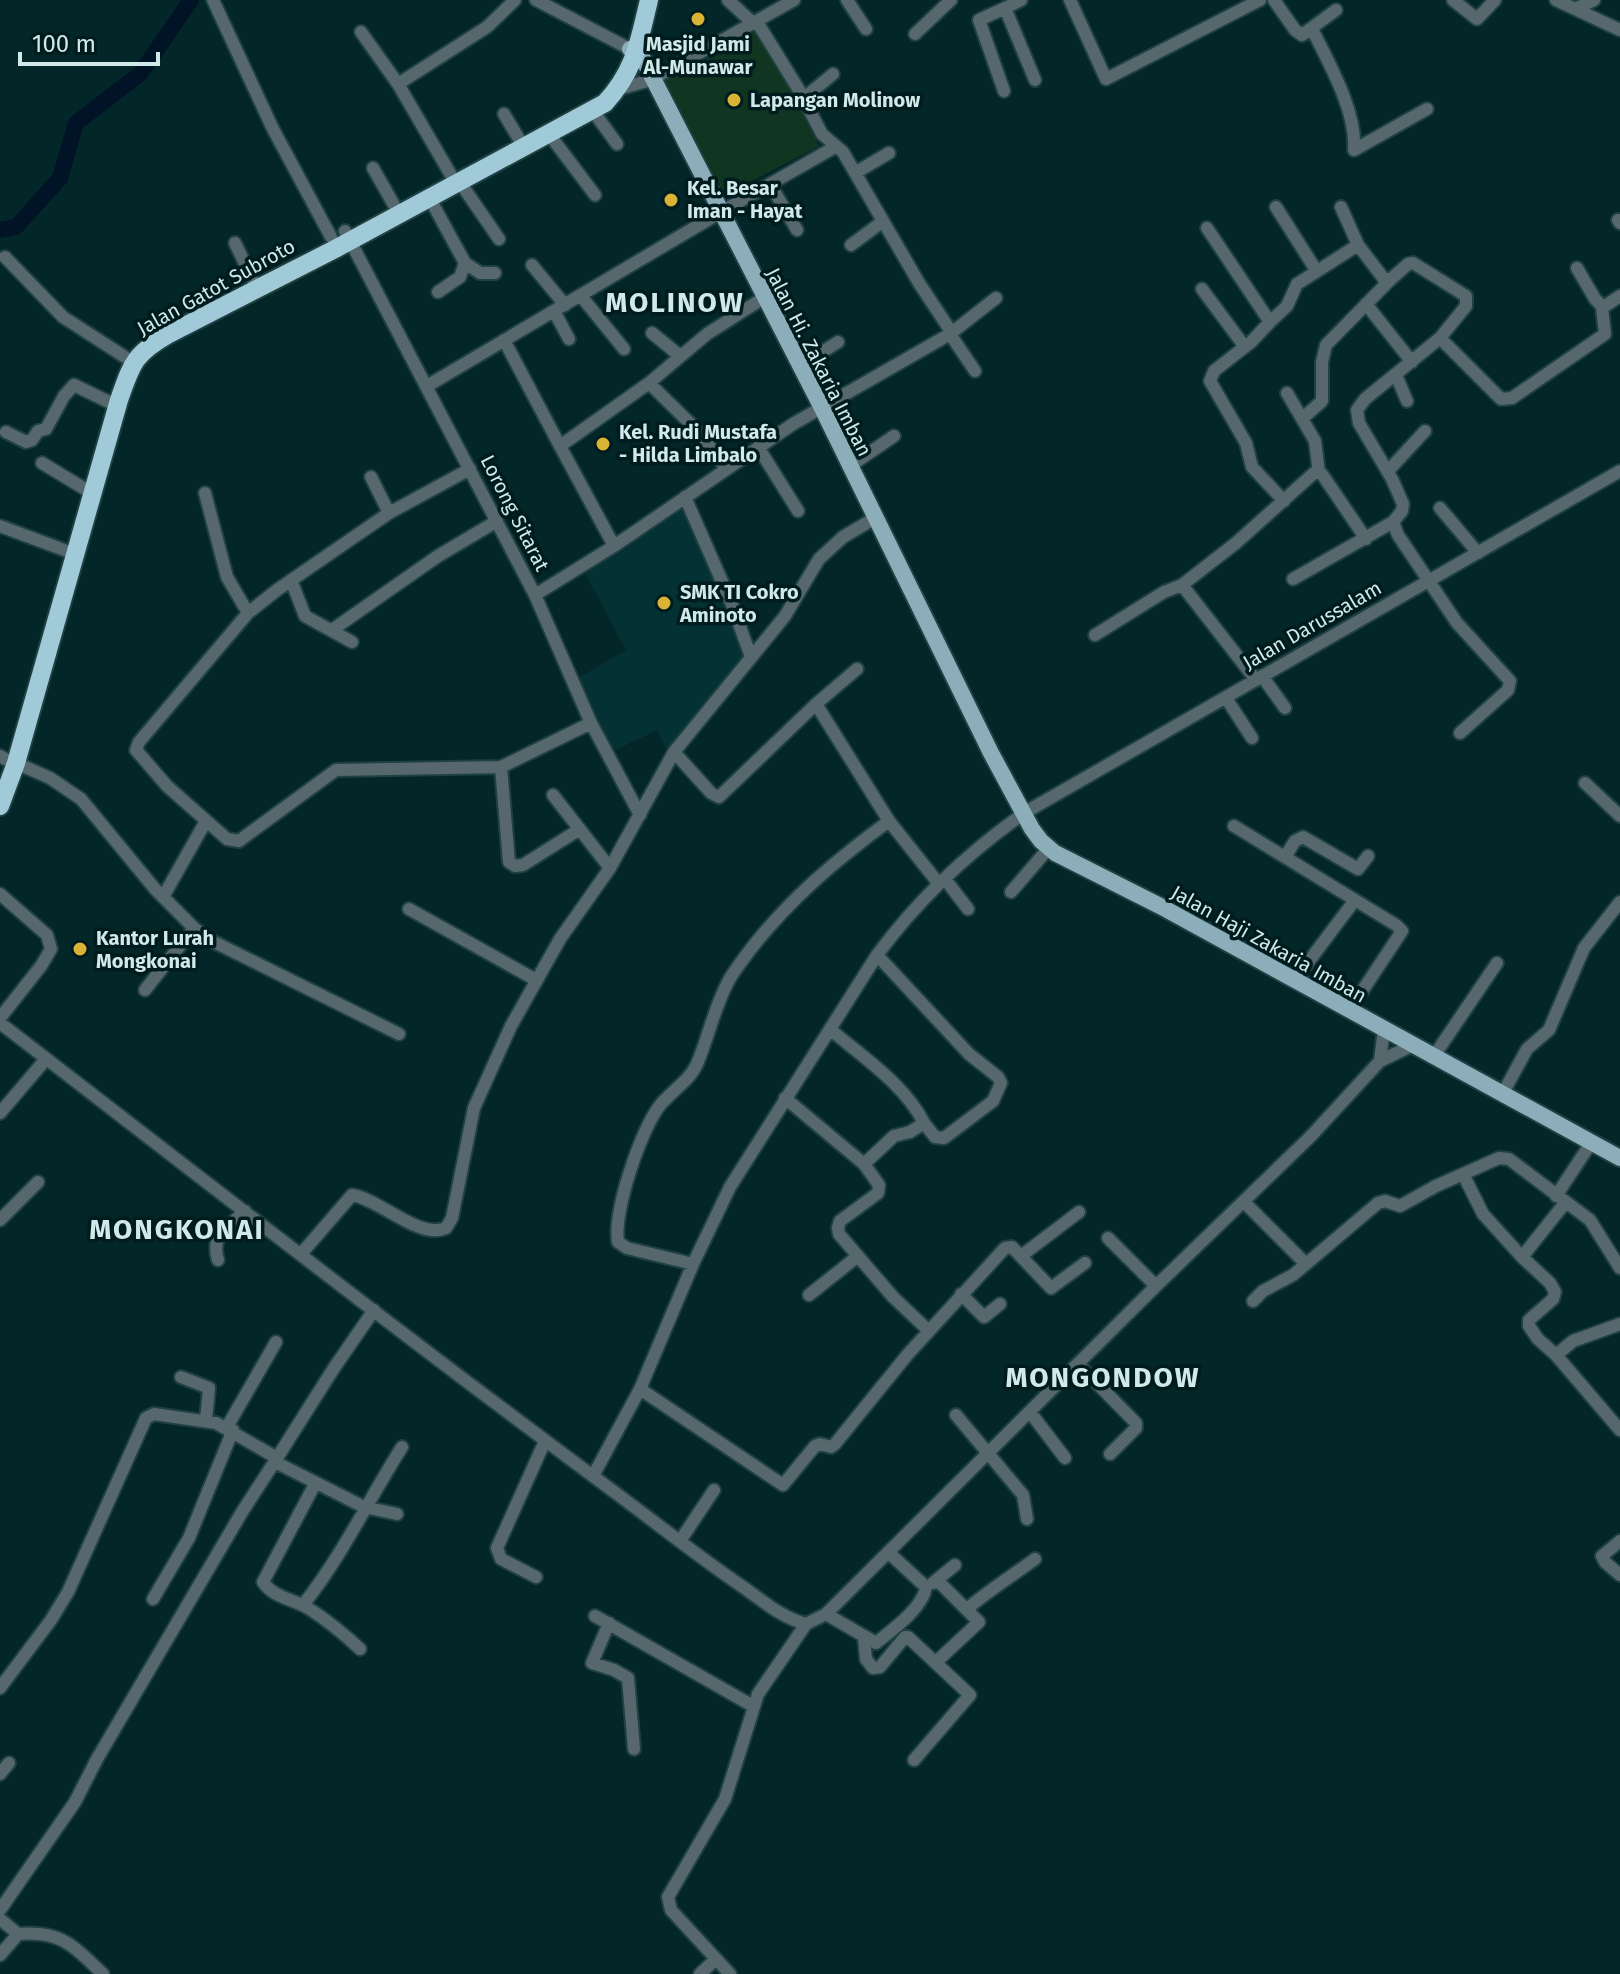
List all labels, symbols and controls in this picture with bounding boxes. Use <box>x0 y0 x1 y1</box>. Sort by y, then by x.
marker: Masjid Jami Al-Munawar <box>689 10 707 28</box>
scale bar <box>20 16 158 66</box>
text: 100 m <box>32 30 96 58</box>
place label: Masjid Jami Al-Munawar <box>643 32 753 79</box>
place label: Lapangan Molinow <box>750 88 920 112</box>
marker: Lapangan Molinow <box>725 91 743 109</box>
place label: Kel. Besar Iman - Hayat <box>687 176 803 223</box>
marker: Kel. Besar Iman - Hayat <box>662 191 680 209</box>
street label: Jalan Gatot Subroto <box>133 234 299 340</box>
street label: Jalan Hi. Zakaria Imban <box>761 264 877 460</box>
district label: MOLINOW <box>605 286 745 319</box>
place label: Kel. Rudi Mustafa - Hilda Limbalo <box>619 420 777 467</box>
marker: Kel. Rudi Mustafa - Hilda Limbalo <box>594 435 612 453</box>
street label: Lorong Sitarat <box>475 451 555 576</box>
street label: Jalan Darussalam <box>1238 576 1386 674</box>
place label: SMK TI Cokro Aminoto <box>679 580 799 627</box>
marker: SMK TI Cokro Aminoto <box>655 594 673 612</box>
street label: Jalan Haji Zakaria Imban <box>1167 880 1371 1008</box>
place label: Kantor Lurah Mongkonai <box>96 926 214 973</box>
marker: Kantor Lurah Mongkonai <box>71 940 89 958</box>
district label: MONGKONAI <box>89 1213 265 1246</box>
district label: MONGONDOW <box>1006 1361 1200 1394</box>

